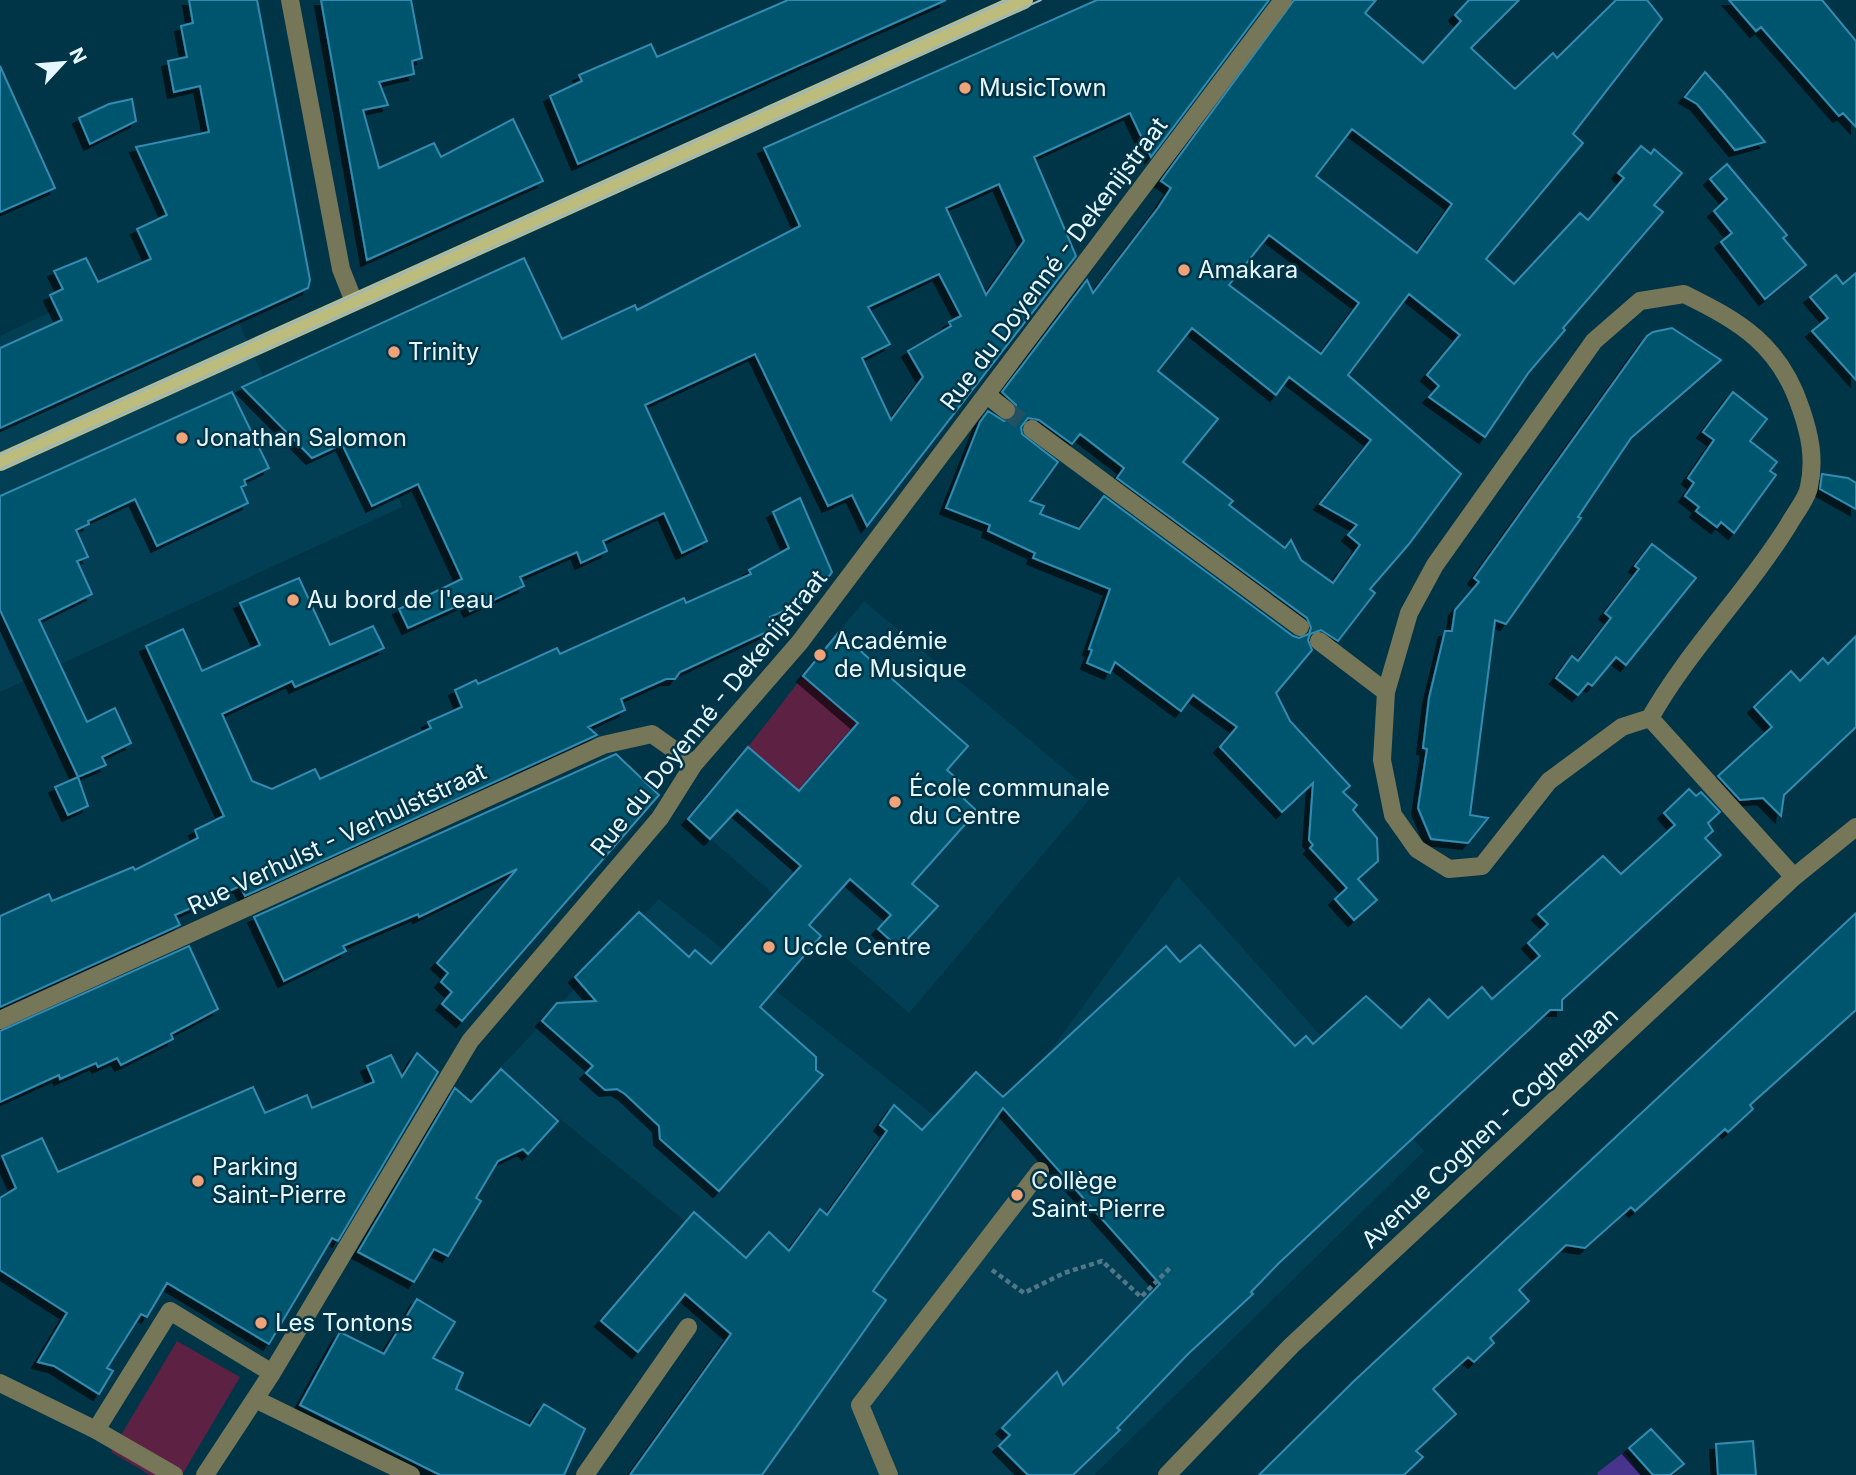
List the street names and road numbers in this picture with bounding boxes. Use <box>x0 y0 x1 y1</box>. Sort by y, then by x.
street label: Rue du Doyenné - Dekenijstraat <box>934 111 1173 416</box>
street label: Rue du Doyenné - Dekenijstraat <box>584 564 833 861</box>
street label: Rue Verhulst - Verhulststraat <box>183 756 491 921</box>
street label: Avenue Coghen - Coghenlaan <box>1355 1001 1624 1254</box>

